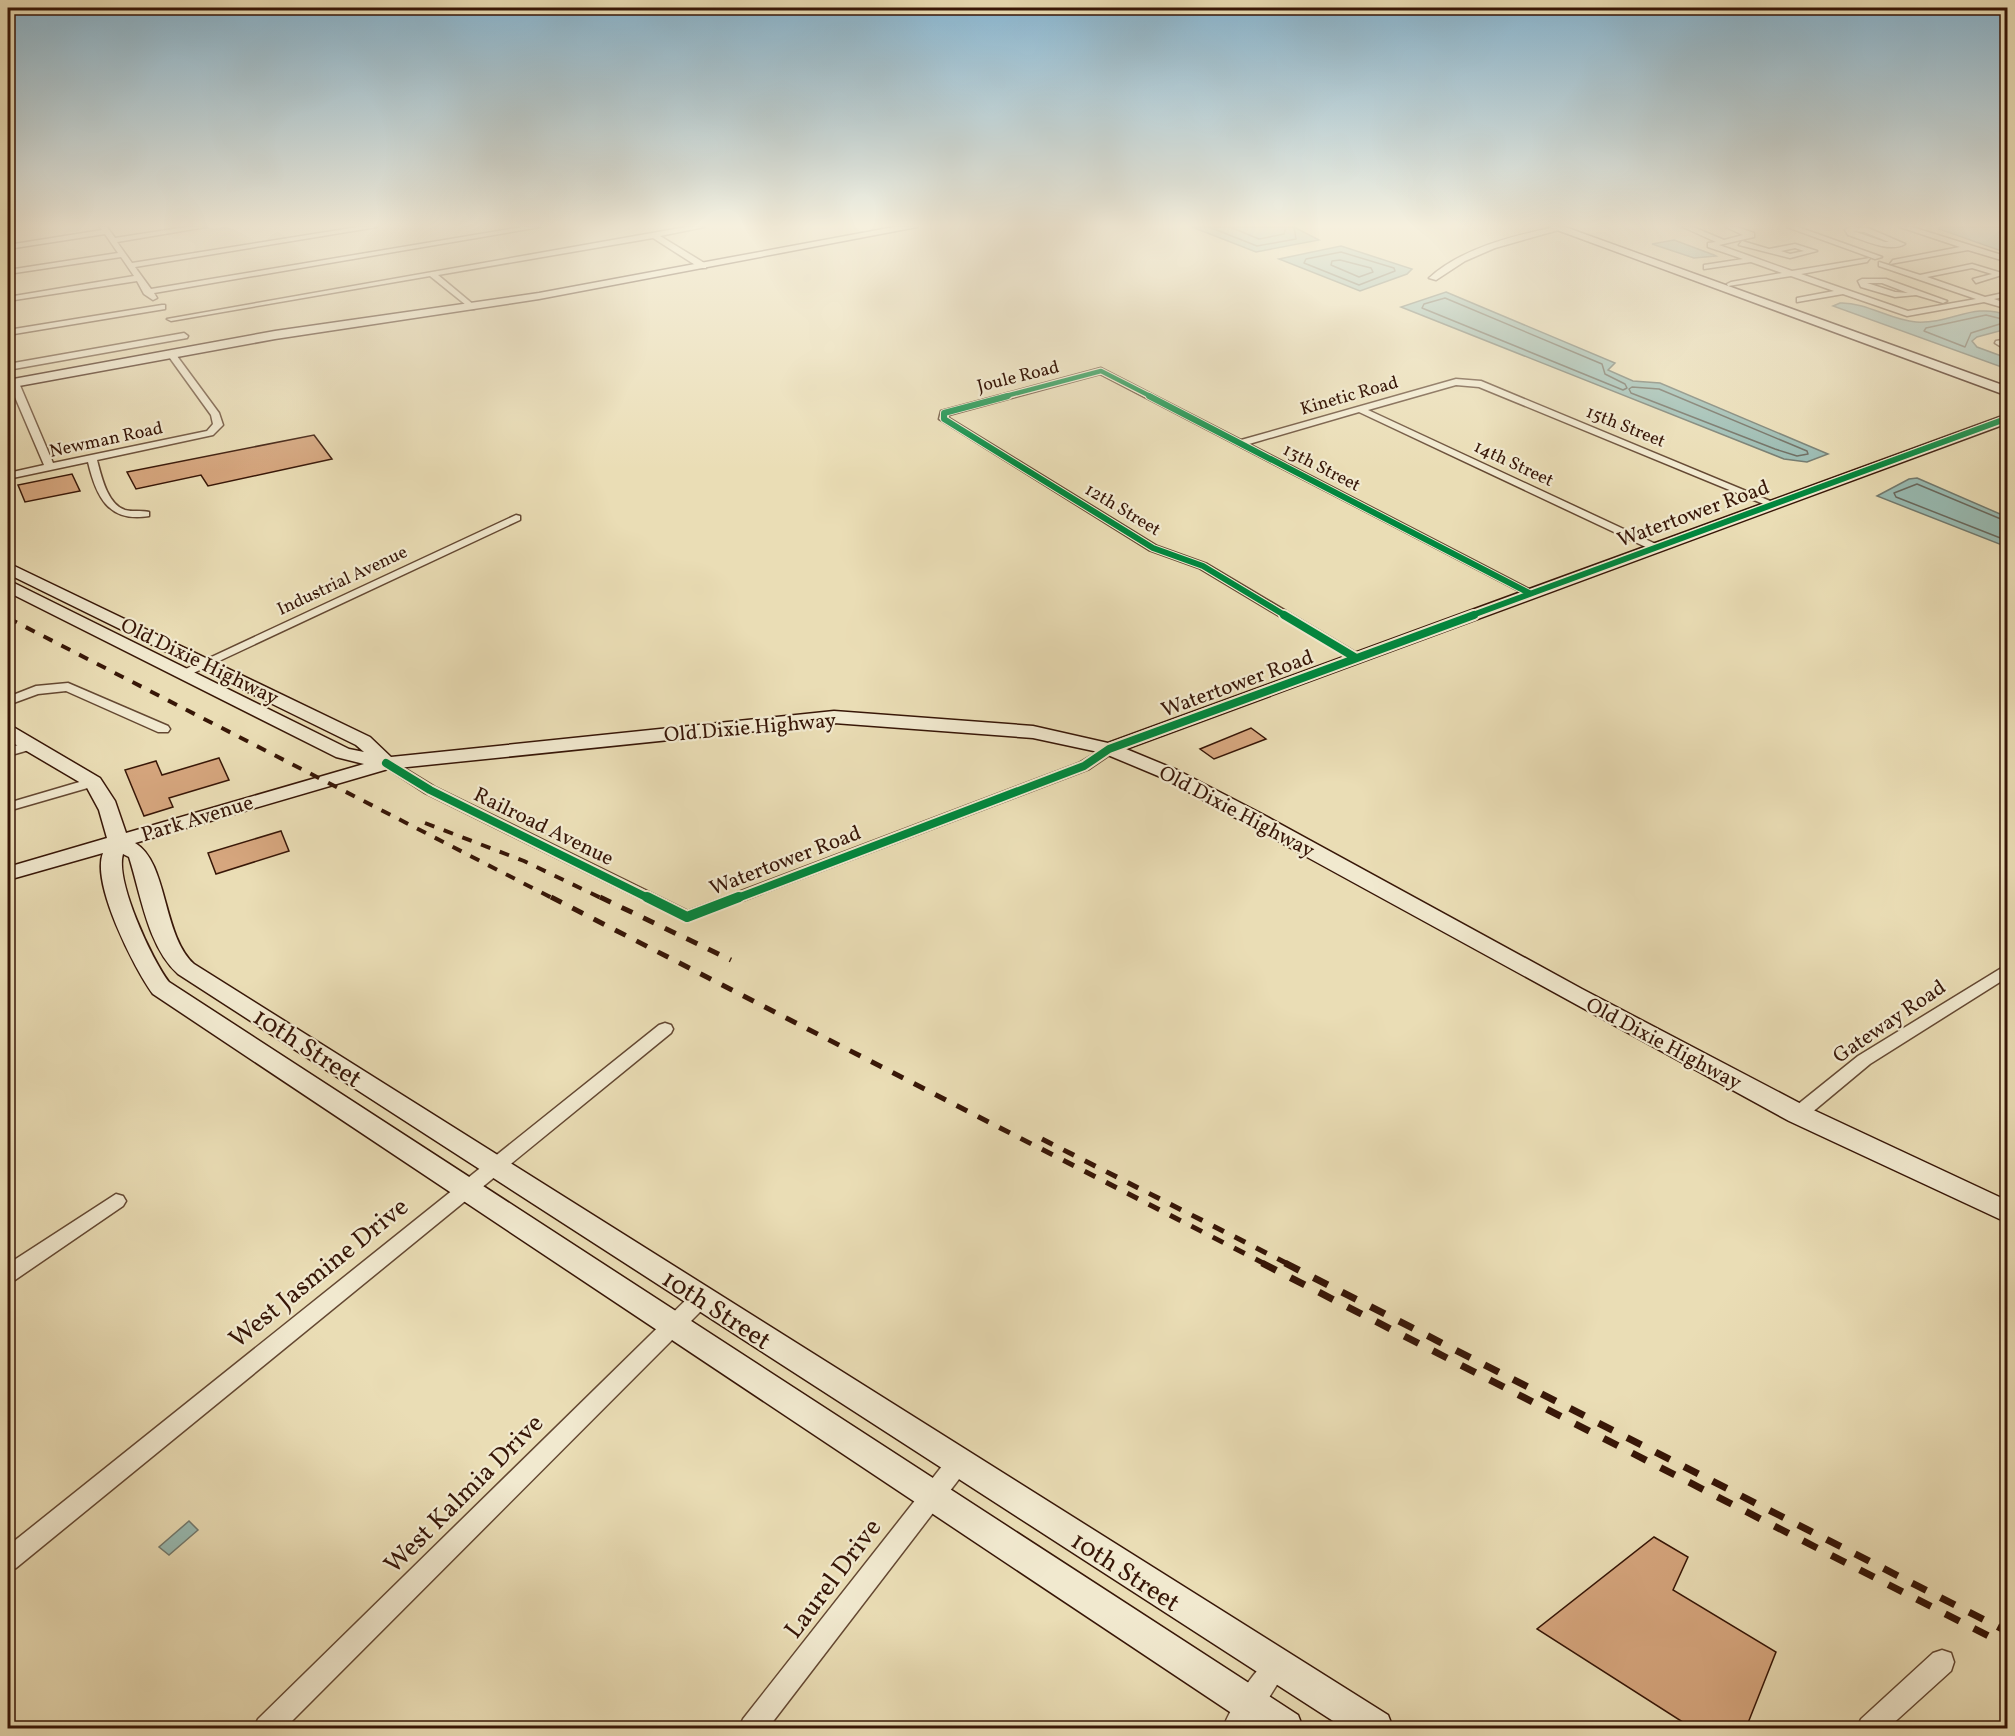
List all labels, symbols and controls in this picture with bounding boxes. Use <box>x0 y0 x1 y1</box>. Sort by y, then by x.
street label: Joule Road <box>975 355 1062 400</box>
street label: Kinetic Road <box>1297 371 1401 422</box>
street label: 15th Street <box>1582 400 1669 455</box>
street label: Newman Road <box>47 416 165 465</box>
street label: 14th Street <box>1469 435 1557 494</box>
street label: 13th Street <box>1278 438 1364 499</box>
street label: Watertower Road <box>1613 473 1774 555</box>
street label: 12th Street <box>1080 478 1165 543</box>
street label: Industrial Avenue <box>273 540 412 623</box>
street label: Old Dixie Highway <box>115 611 284 714</box>
street label: Watertower Road <box>1157 643 1318 725</box>
street label: Old Dixie Highway <box>663 706 838 750</box>
street label: Old Dixie Highway <box>1153 759 1320 866</box>
street label: Railroad Avenue <box>468 781 618 874</box>
street label: Park Avenue <box>138 789 257 850</box>
street label: Watertower Road <box>706 819 866 904</box>
street label: Gateway Road <box>1827 974 1952 1071</box>
street label: Old Dixie Highway <box>1580 991 1747 1098</box>
street label: 10th Street <box>245 1000 369 1097</box>
street label: West Jasmine Drive <box>222 1190 417 1357</box>
street label: 10th Street <box>654 1262 778 1359</box>
street label: West Kalmia Drive <box>377 1407 552 1582</box>
street label: Laurel Drive <box>777 1512 891 1647</box>
street label: 10th Street <box>1063 1524 1187 1621</box>

